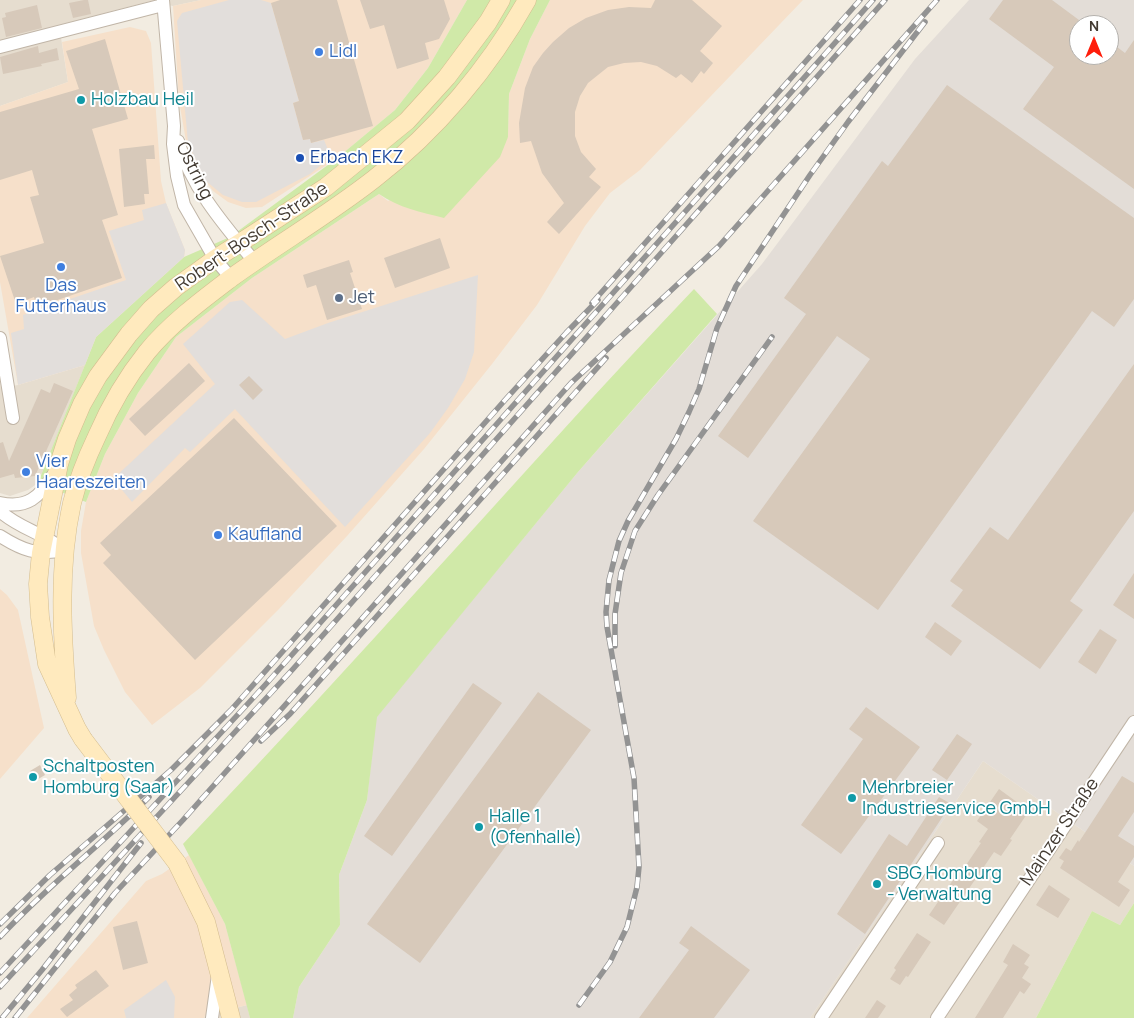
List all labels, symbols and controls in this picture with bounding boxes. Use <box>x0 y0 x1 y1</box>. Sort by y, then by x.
north arrow <box>1069 15 1119 65</box>
text: N <box>1089 16 1099 35</box>
place label: Lidl <box>329 41 357 63</box>
marker: Lidl <box>313 46 325 58</box>
place label: Holzbau Heil <box>91 89 194 111</box>
marker: Holzbau Heil <box>75 94 87 106</box>
street label: Ostring <box>171 139 217 203</box>
place label: Erbach EKZ <box>310 147 404 169</box>
marker: Erbach EKZ <box>294 152 306 164</box>
street label: Robert-Bosch-Straße <box>172 178 332 296</box>
marker: Das Futterhaus <box>55 261 67 273</box>
place label: Das Futterhaus <box>16 275 106 318</box>
place label: Jet <box>349 287 375 309</box>
marker: Jet <box>333 292 345 304</box>
place label: Vier Haareszeiten <box>36 451 146 494</box>
marker: Vier Haareszeiten <box>20 466 32 478</box>
place label: Kaufland <box>228 524 302 546</box>
marker: Kaufland <box>212 529 224 541</box>
place label: Schaltposten Homburg (Saar) <box>43 756 175 799</box>
marker: Schaltposten Homburg (Saar) <box>27 771 39 783</box>
street label: Mainzer Straße <box>1016 774 1104 890</box>
place label: Mehrbreier Industrieservice GmbH <box>862 777 1051 820</box>
marker: Mehrbreier Industrieservice GmbH <box>846 792 858 804</box>
place label: Halle 1 (Ofenhalle) <box>489 806 582 849</box>
marker: Halle 1 (Ofenhalle) <box>473 821 485 833</box>
place label: SBG Homburg - Verwaltung <box>887 863 1002 906</box>
marker: SBG Homburg - Verwaltung <box>871 878 883 890</box>

